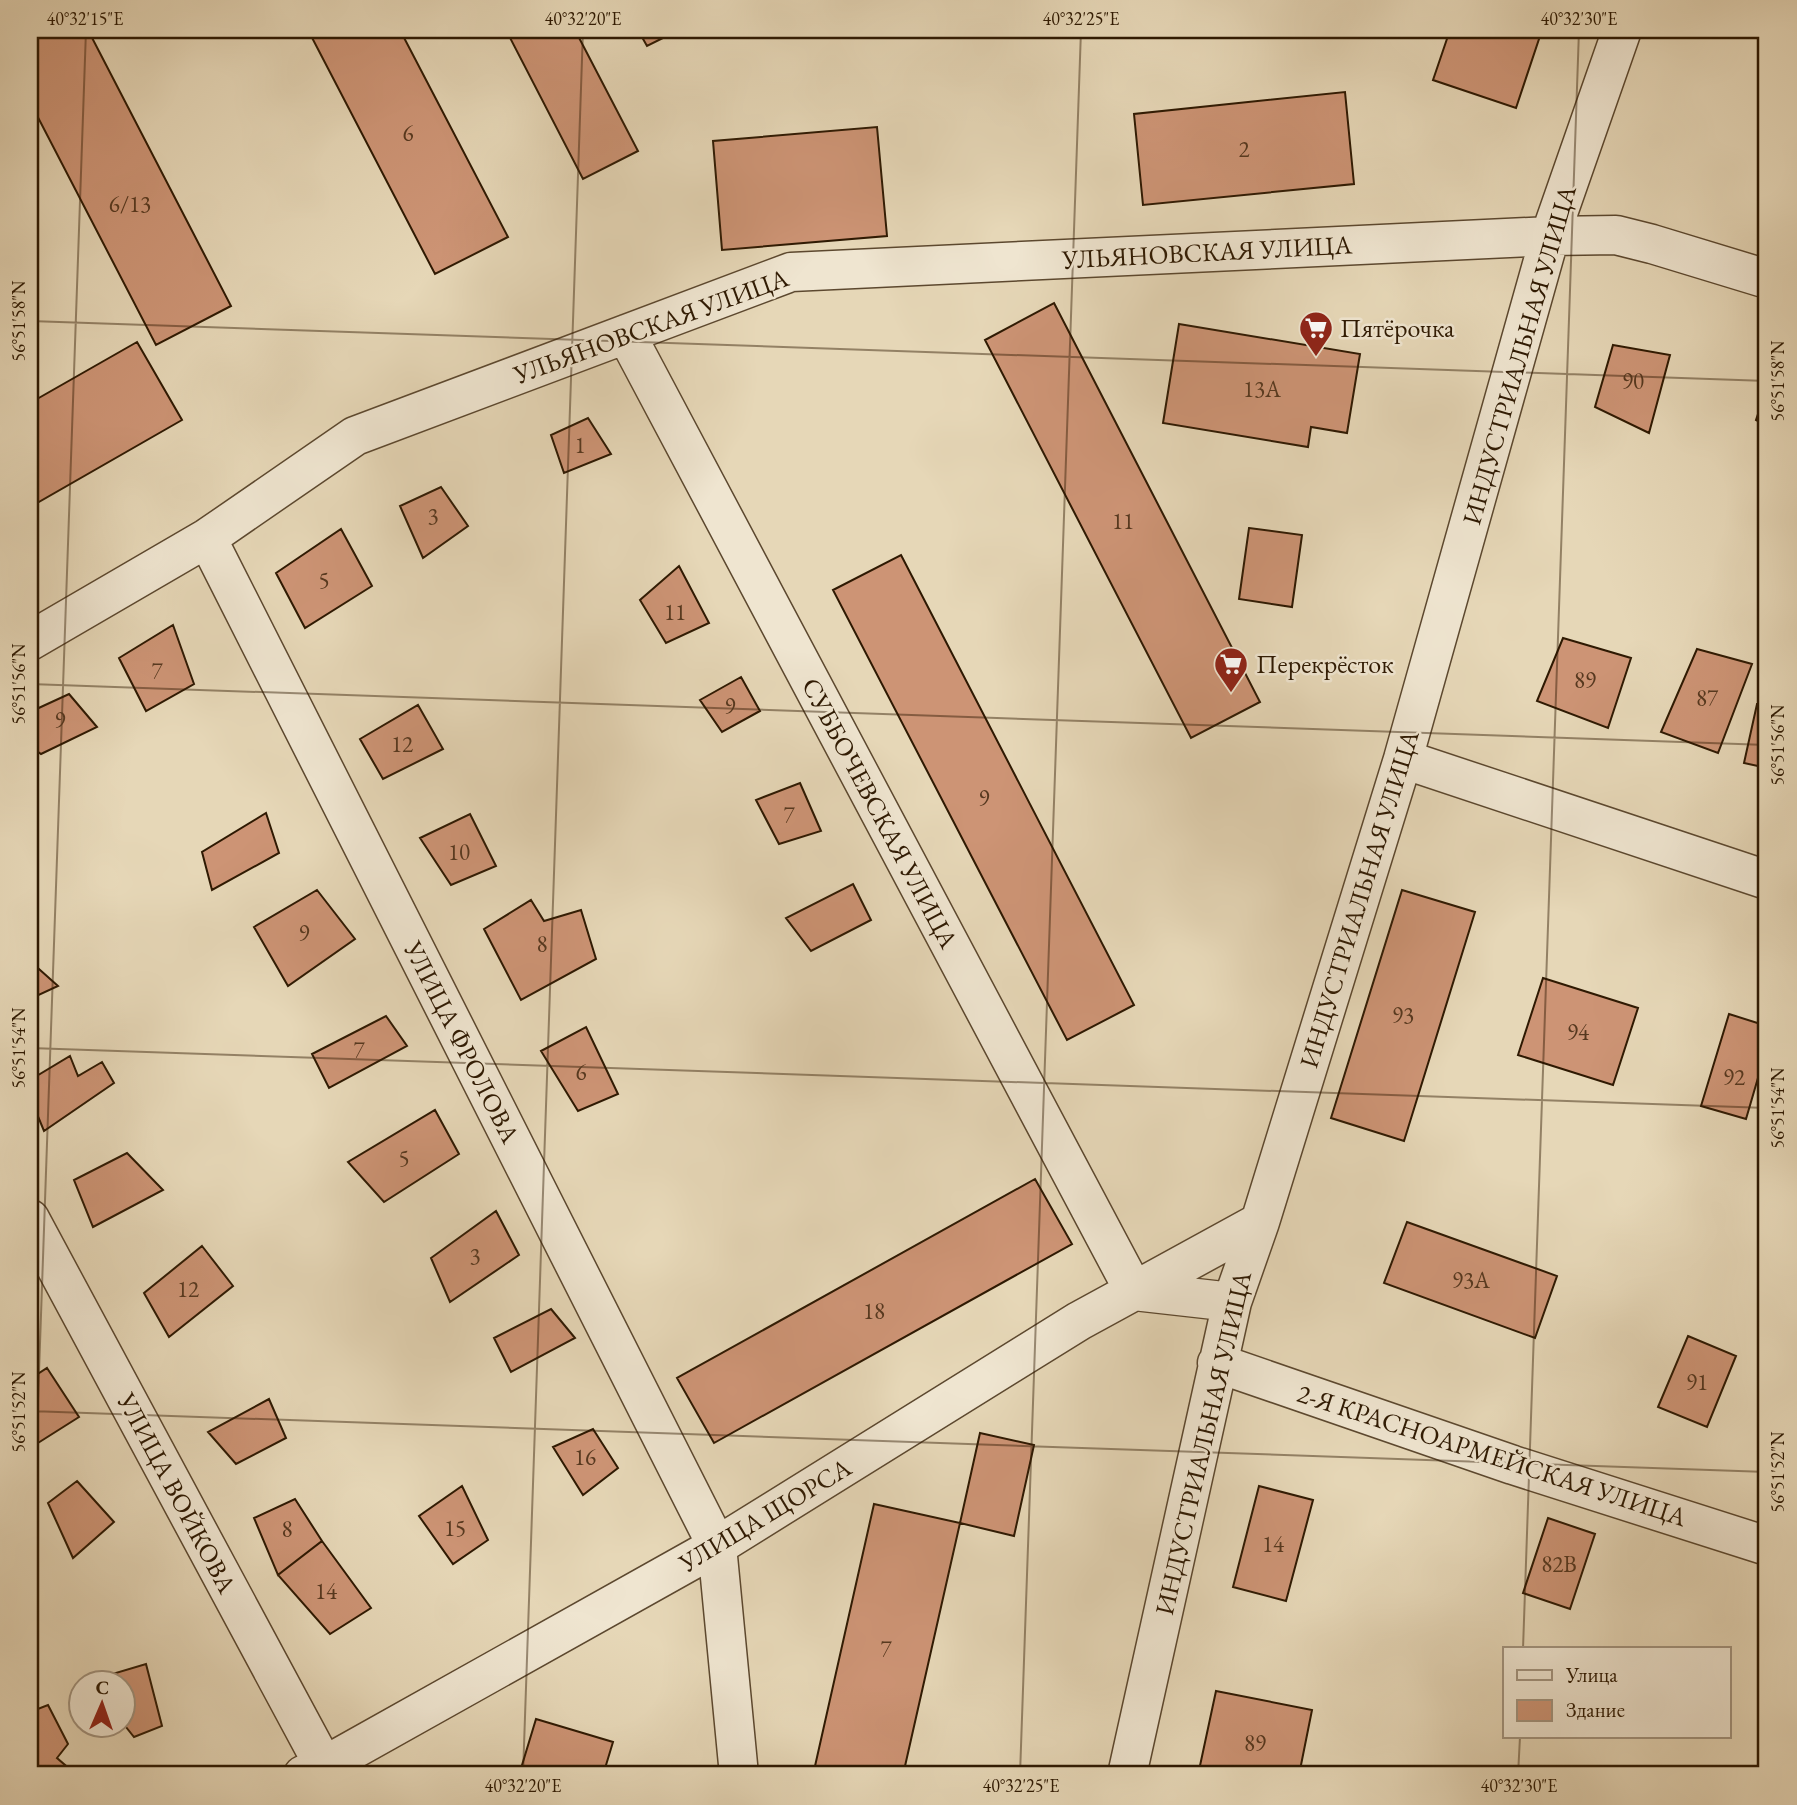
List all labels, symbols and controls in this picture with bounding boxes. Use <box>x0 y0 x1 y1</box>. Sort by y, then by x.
text: 40°32'15"E <box>47 7 123 30</box>
text: 40°32'20"E <box>545 7 621 30</box>
text: 40°32'25"E <box>1043 7 1119 30</box>
text: 40°32'30"E <box>1541 7 1617 30</box>
house number: 6 <box>402 118 414 148</box>
house number: 2 <box>1238 134 1250 164</box>
street label: ИНДУСТРИАЛЬНАЯ УЛИЦА <box>1454 180 1584 529</box>
house number: 6/13 <box>109 189 151 219</box>
street label: УЛЬЯНОВСКАЯ УЛИЦА <box>1060 227 1354 277</box>
street label: УЛЬЯНОВСКАЯ УЛИЦА <box>508 260 794 392</box>
text: 56°51'58"N <box>7 280 30 361</box>
supermarket icon: Пятёрочка <box>1297 309 1335 358</box>
place label: Пятёрочка <box>1340 311 1455 345</box>
text: 56°51'58"N <box>1766 340 1789 421</box>
house number: 90 <box>1622 366 1644 396</box>
house number: 13А <box>1243 374 1282 404</box>
house number: 1 <box>574 430 586 460</box>
house number: 3 <box>427 501 439 531</box>
house number: 11 <box>1112 506 1134 536</box>
house number: 5 <box>318 565 330 595</box>
house number: 11 <box>664 597 686 627</box>
text: 56°51'56"N <box>7 643 30 724</box>
supermarket icon: Перекрёсток <box>1212 645 1250 694</box>
place label: Перекрёсток <box>1256 647 1394 681</box>
house number: 7 <box>151 656 163 686</box>
house number: 89 <box>1574 665 1596 695</box>
street label: СУББОЧЕВСКАЯ УЛИЦА <box>794 672 966 955</box>
house number: 87 <box>1696 683 1719 713</box>
house number: 9 <box>724 691 736 721</box>
text: 56°51'56"N <box>1766 704 1789 785</box>
house number: 9 <box>54 705 66 735</box>
street label: ИНДУСТРИАЛЬНАЯ УЛИЦА <box>1291 725 1427 1072</box>
house number: 12 <box>391 729 413 759</box>
house number: 9 <box>978 783 990 813</box>
house number: 7 <box>783 800 795 830</box>
house number: 10 <box>448 837 470 867</box>
house number: 9 <box>298 918 310 948</box>
house number: 8 <box>536 929 548 959</box>
street label: УЛИЦА ФРОЛОВА <box>396 934 528 1150</box>
house number: 93 <box>1392 1000 1414 1030</box>
text: 56°51'54"N <box>7 1007 30 1088</box>
house number: 94 <box>1567 1017 1590 1047</box>
house number: 7 <box>353 1035 365 1065</box>
house number: 6 <box>575 1057 587 1087</box>
house number: 92 <box>1723 1062 1745 1092</box>
text: 56°51'54"N <box>1766 1067 1789 1148</box>
house number: 5 <box>398 1143 410 1173</box>
house number: 3 <box>469 1241 481 1271</box>
house number: 93А <box>1452 1265 1491 1295</box>
street label: ИНДУСТРИАЛЬНАЯ УЛИЦА <box>1147 1267 1259 1618</box>
house number: 12 <box>177 1274 199 1304</box>
house number: 18 <box>863 1296 885 1326</box>
house number: 91 <box>1686 1367 1708 1397</box>
text: 56°51'52"N <box>7 1371 30 1452</box>
street label: 2-Я КРАСНОАРМЕЙСКАЯ УЛИЦА <box>1293 1376 1692 1534</box>
street label: УЛИЦА ВОЙКОВА <box>109 1386 245 1600</box>
text: 56°51'52"N <box>1766 1431 1789 1512</box>
house number: 16 <box>574 1442 596 1472</box>
street label: УЛИЦА ЩОРСА <box>672 1450 858 1580</box>
house number: 15 <box>444 1513 466 1543</box>
house number: 8 <box>281 1514 293 1544</box>
house number: 14 <box>1262 1529 1285 1559</box>
house number: 82В <box>1541 1549 1577 1579</box>
house number: 14 <box>315 1576 338 1606</box>
house number: 7 <box>880 1634 892 1664</box>
legend <box>1503 1647 1730 1738</box>
text: Улица <box>1565 1661 1618 1688</box>
north arrow <box>66 1668 136 1738</box>
text: С <box>95 1675 110 1700</box>
text: Здание <box>1566 1696 1625 1723</box>
house number: 89 <box>1244 1728 1266 1758</box>
text: 40°32'20"E <box>485 1774 561 1797</box>
text: 40°32'25"E <box>983 1774 1059 1797</box>
text: 40°32'30"E <box>1481 1774 1557 1797</box>

